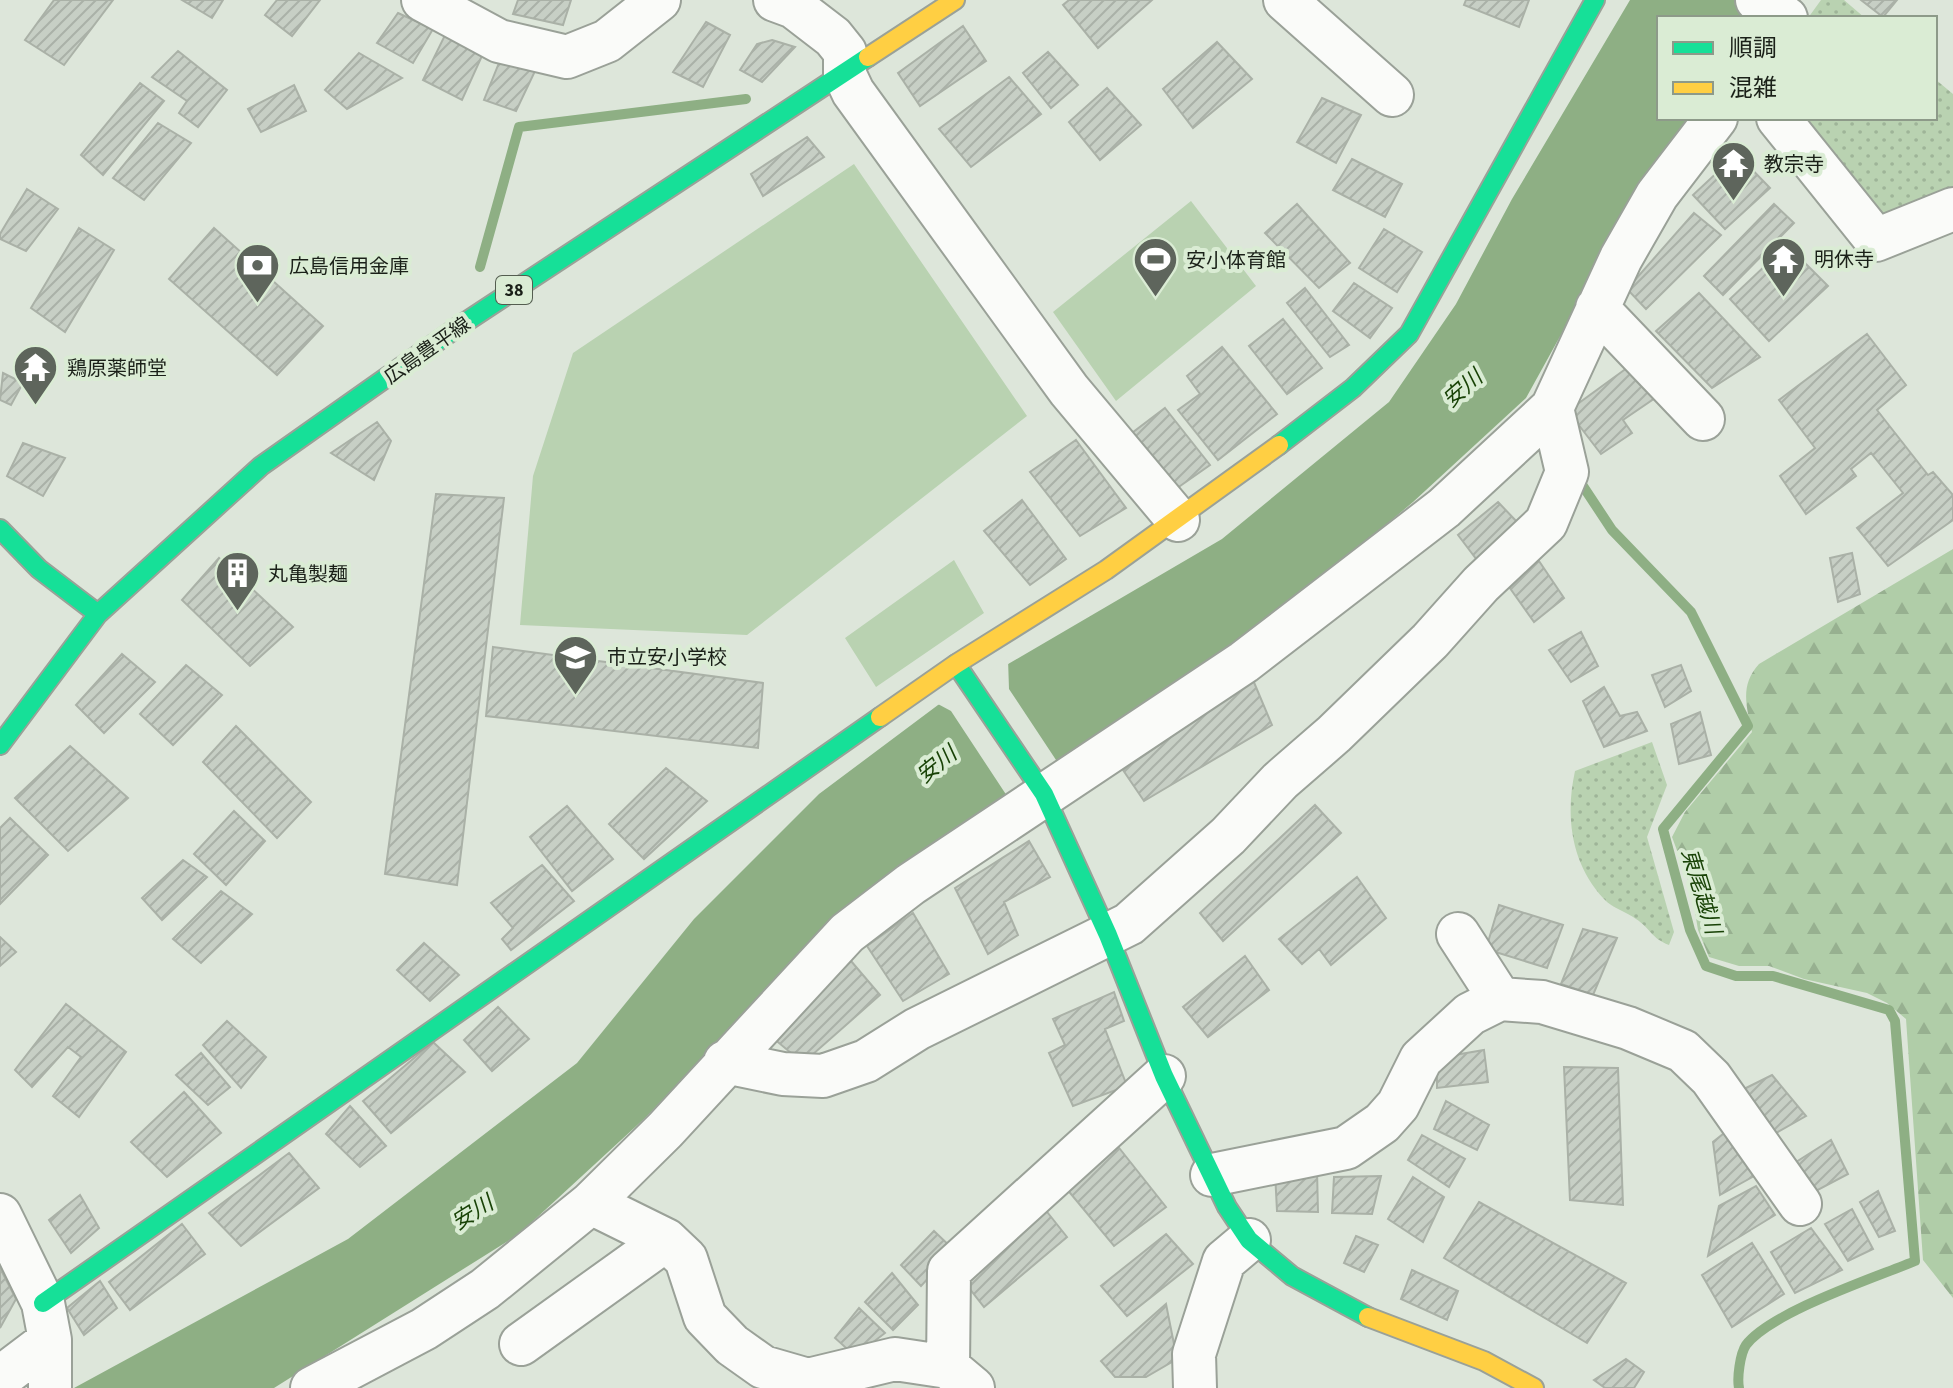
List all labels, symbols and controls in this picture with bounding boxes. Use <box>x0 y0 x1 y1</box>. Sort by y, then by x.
legend <box>1657 16 1937 120</box>
text: 順調 <box>1729 31 1777 66</box>
text: 混雑 <box>1729 71 1777 106</box>
temple icon: 教宗寺 <box>1709 140 1757 203</box>
place label: 教宗寺 <box>1764 151 1824 179</box>
temple icon: 明休寺 <box>1759 235 1807 298</box>
sports icon: 安小体育館 <box>1131 236 1179 299</box>
bank icon: 広島信用金庫 <box>234 242 282 305</box>
place label: 明休寺 <box>1814 246 1874 274</box>
place label: 安小体育館 <box>1186 247 1286 275</box>
place label: 広島信用金庫 <box>289 253 409 281</box>
road number: 38 <box>496 276 532 304</box>
street label: 広島豊平線 <box>379 311 477 391</box>
temple icon: 鶏原薬師堂 <box>12 344 60 407</box>
place label: 鶏原薬師堂 <box>67 355 167 383</box>
water label: 安川 <box>1436 361 1491 415</box>
building icon: 丸亀製麺 <box>213 550 261 613</box>
place label: 丸亀製麺 <box>268 561 348 589</box>
school or university icon: 市立安小学校 <box>552 633 600 696</box>
place label: 市立安小学校 <box>607 644 727 672</box>
water label: 安川 <box>909 737 965 791</box>
water label: 東尾越川 <box>1673 845 1730 940</box>
water label: 安川 <box>445 1187 501 1238</box>

